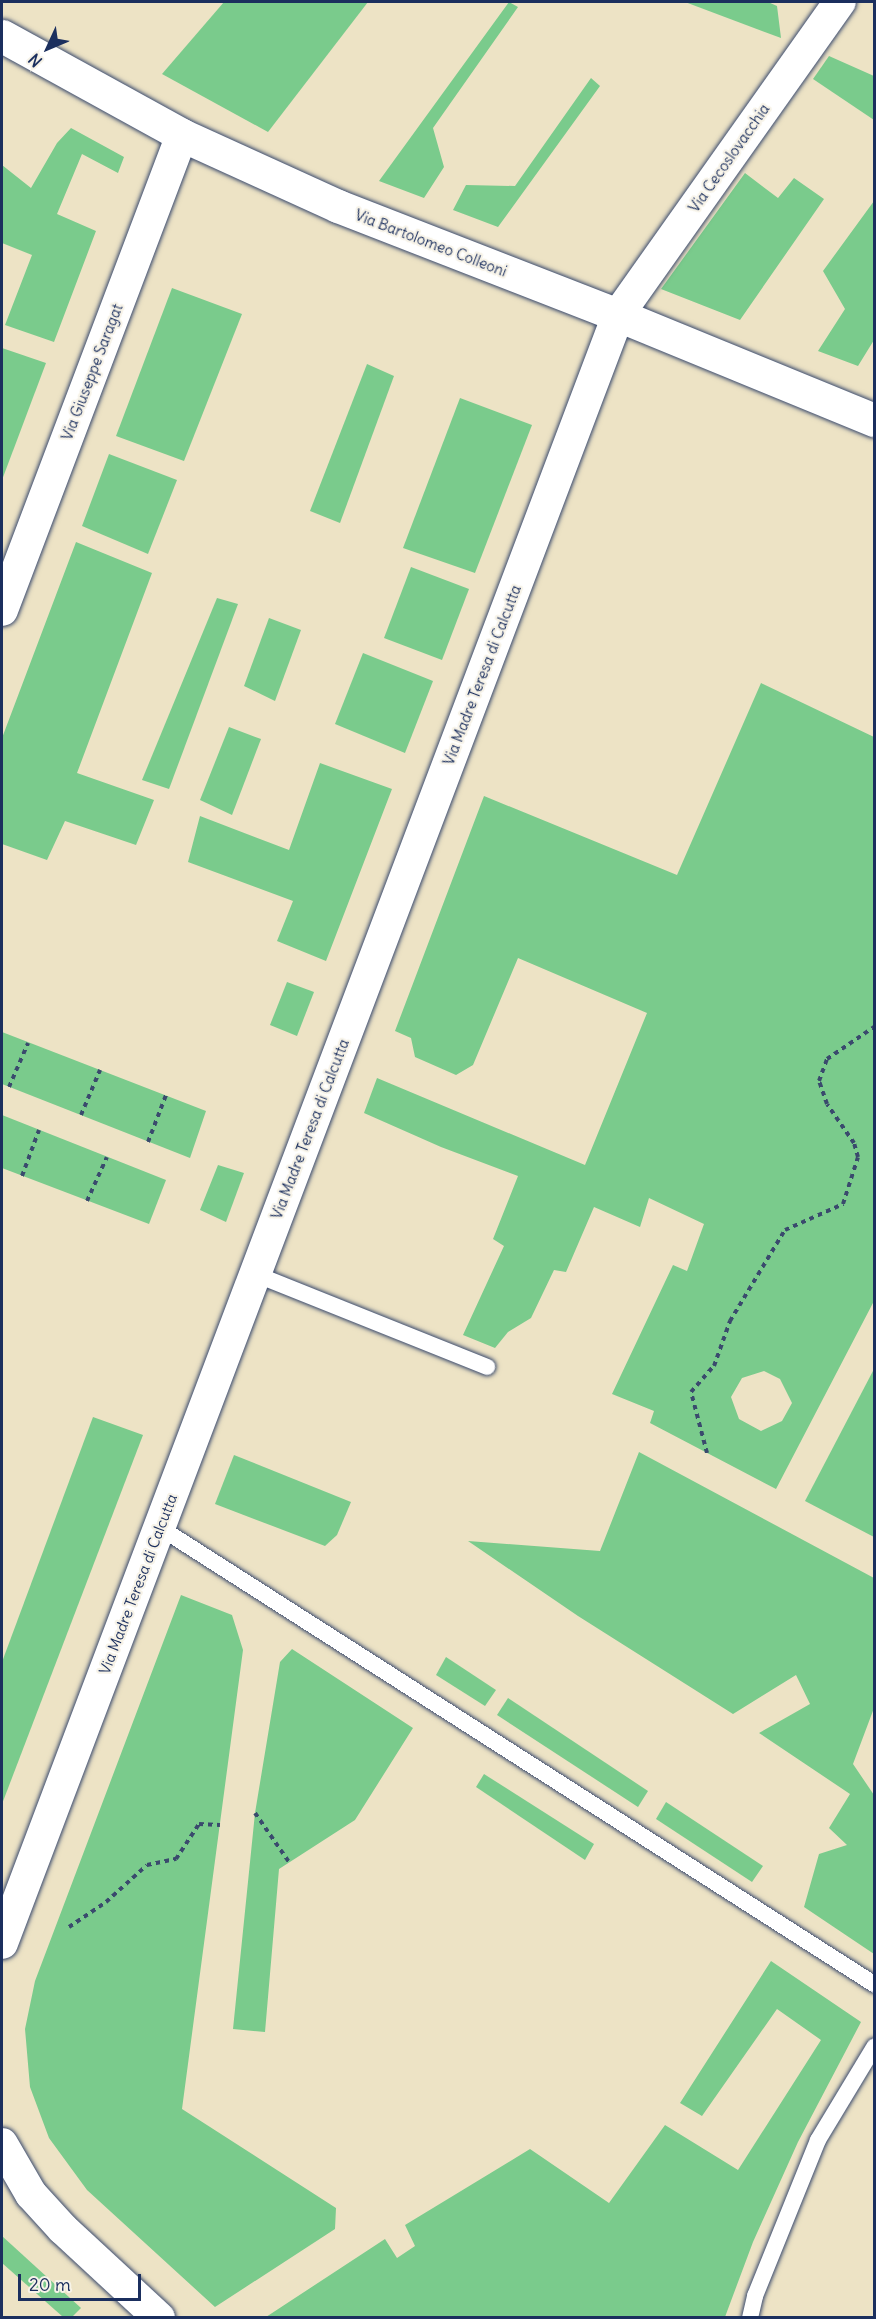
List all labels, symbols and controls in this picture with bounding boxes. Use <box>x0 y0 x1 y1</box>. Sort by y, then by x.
north arrow <box>18 18 78 78</box>
text: N <box>24 50 46 71</box>
street label: Via Cecoslovacchia <box>685 100 773 216</box>
street label: Via Bartolomeo Colleoni <box>352 206 510 280</box>
street label: Via Giuseppe Saragat <box>58 301 126 443</box>
street label: Via Madre Teresa di Calcutta <box>439 582 525 768</box>
street label: Via Madre Teresa di Calcutta <box>267 1036 353 1222</box>
street label: Via Madre Teresa di Calcutta <box>95 1491 181 1677</box>
scale bar <box>21 2262 144 2300</box>
text: 20 m <box>29 2273 71 2296</box>

